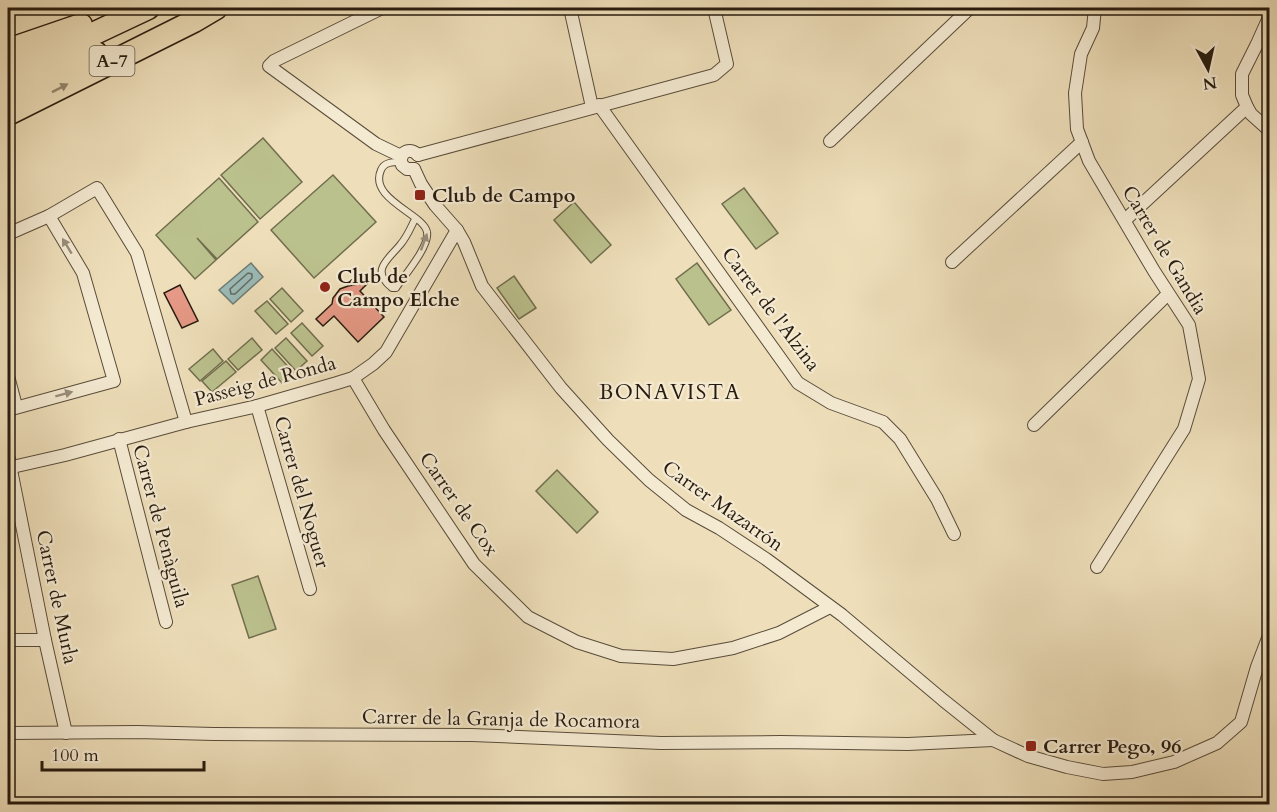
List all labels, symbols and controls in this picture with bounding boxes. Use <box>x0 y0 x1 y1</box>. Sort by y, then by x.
north arrow <box>1178 39 1238 99</box>
road number: A-7 <box>90 46 134 76</box>
text: N <box>1201 71 1218 95</box>
one-way arrow <box>51 83 69 93</box>
street label: Carrer de Gandia <box>1116 180 1214 320</box>
place label: Club de Campo <box>432 182 576 209</box>
marker: Club de Campo <box>413 188 427 202</box>
one-way arrow <box>419 233 429 251</box>
one-way arrow <box>62 238 73 254</box>
street label: Carrer de l'Alzina <box>715 241 827 377</box>
place label: Club de Campo Elche <box>337 263 460 313</box>
marker: Club de Campo Elche <box>318 280 332 294</box>
street label: Passeig de Ronda <box>191 349 339 413</box>
district label: BONAVISTA <box>599 378 741 407</box>
one-way arrow <box>55 388 73 398</box>
street label: Carrer del Noguer <box>267 413 337 572</box>
street label: Carrer de Penàguila <box>126 441 196 611</box>
street label: Carrer de Cox <box>413 447 505 562</box>
street label: Carrer Mazarrón <box>657 454 789 558</box>
street label: Carrer de Murla <box>30 528 84 667</box>
street label: Carrer de la Granja de Rocamora <box>362 703 641 735</box>
place label: Carrer Pego, 96 <box>1043 733 1181 760</box>
scale bar <box>42 734 204 772</box>
marker: Carrer Pego, 96 <box>1024 739 1038 753</box>
text: 100 m <box>51 743 99 768</box>

